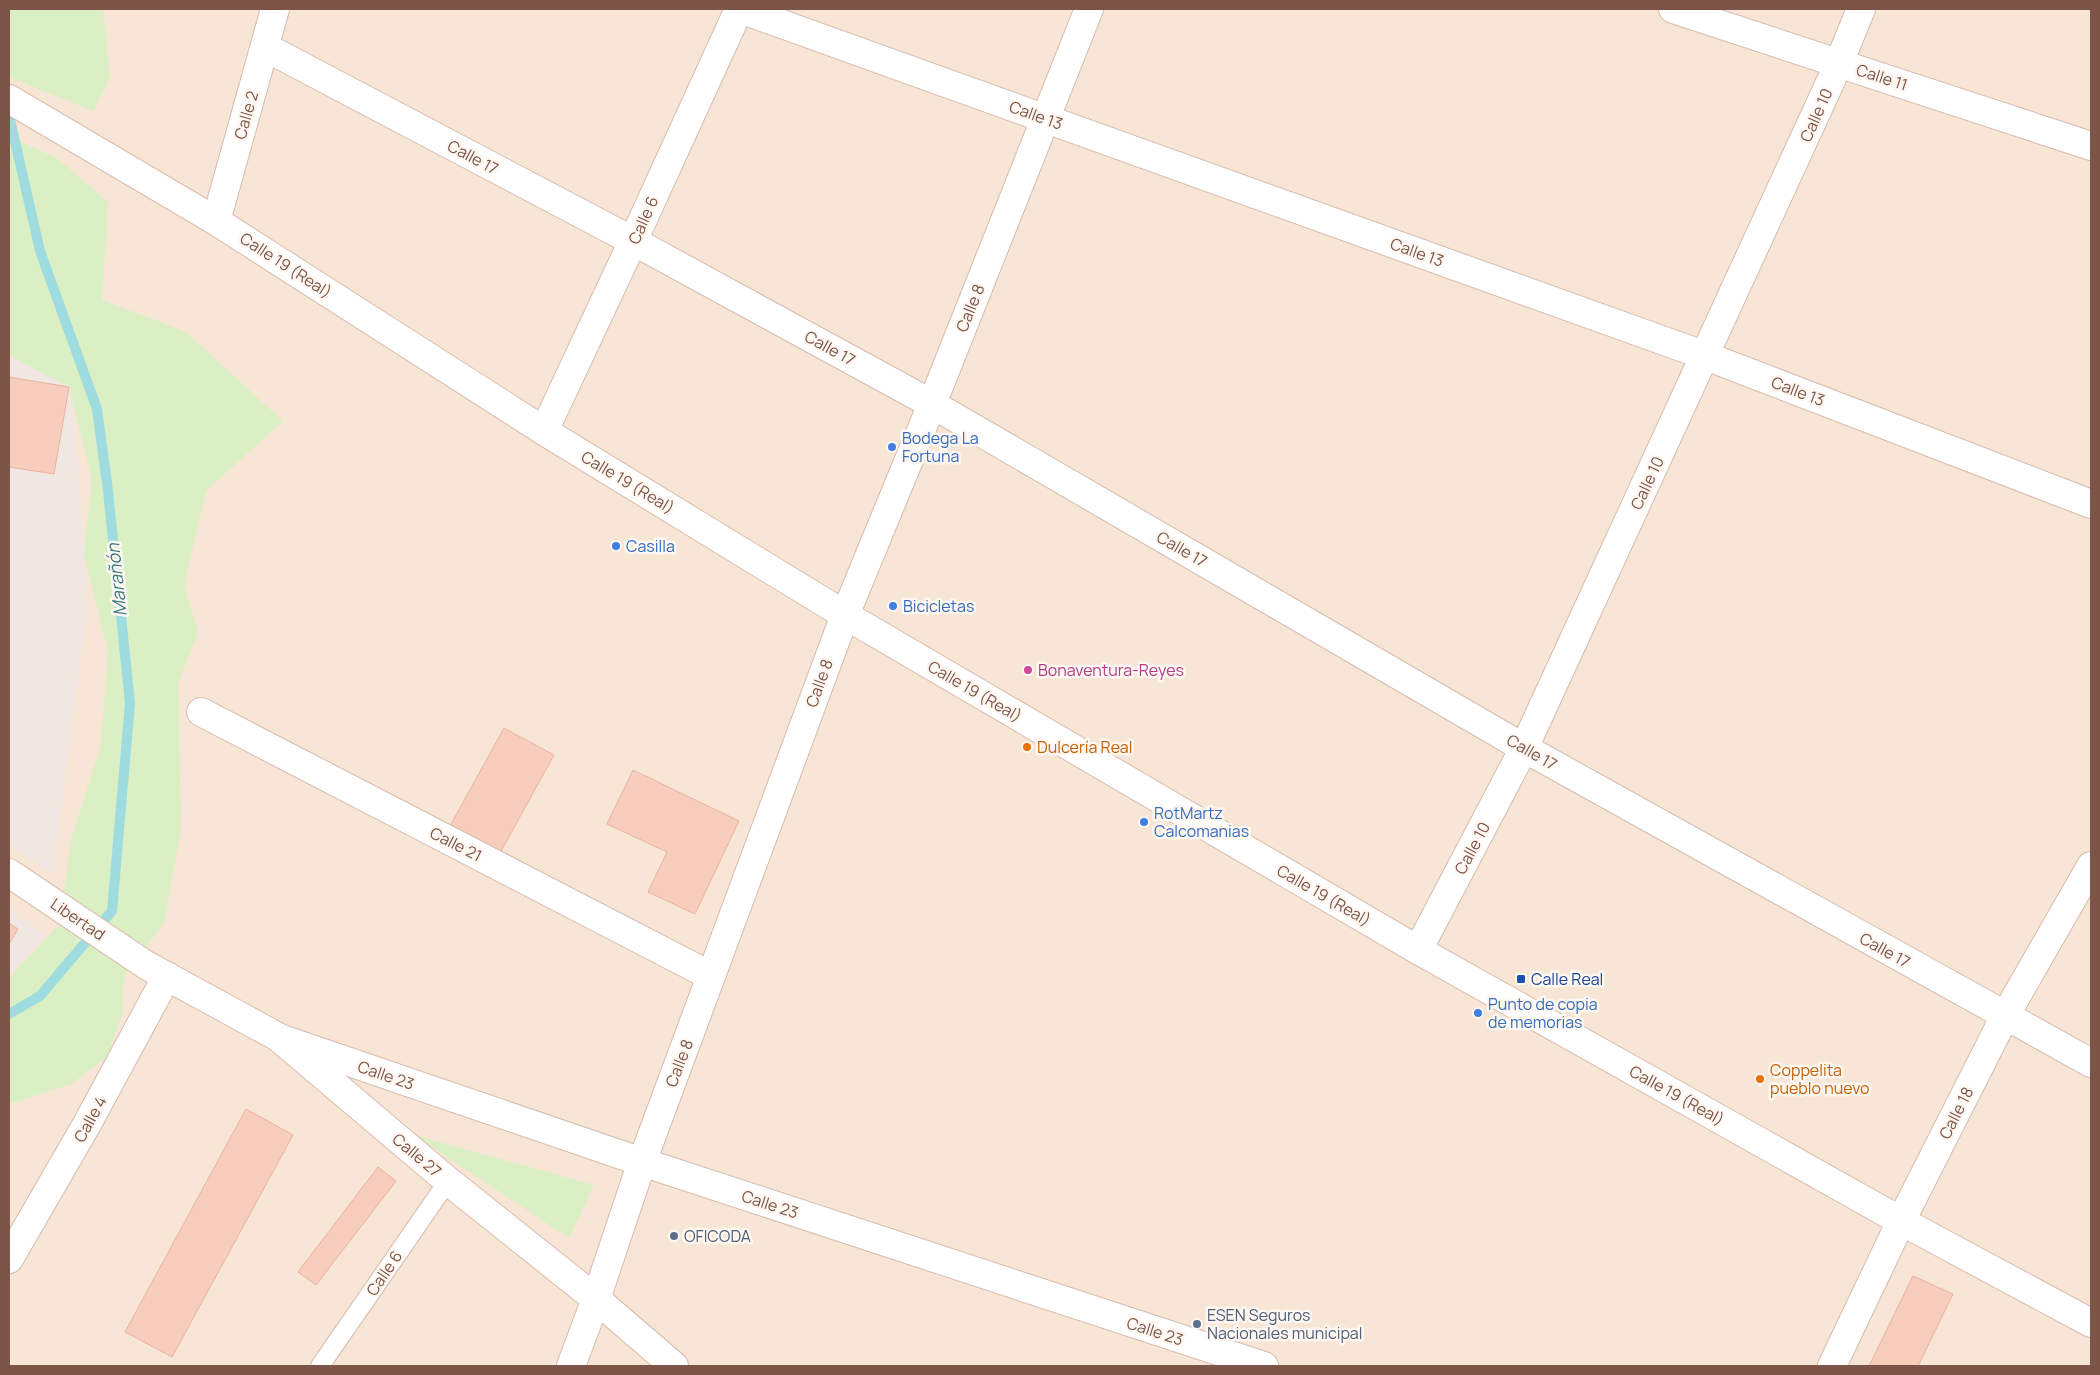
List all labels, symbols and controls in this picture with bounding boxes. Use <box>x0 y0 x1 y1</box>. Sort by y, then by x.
street label: Calle 11 <box>1853 58 1911 96</box>
street label: Calle 10 <box>1794 85 1838 145</box>
street label: Calle 2 <box>229 88 263 142</box>
street label: Calle 13 <box>1006 95 1066 135</box>
street label: Calle 17 <box>444 134 502 180</box>
street label: Calle 6 <box>623 193 663 247</box>
street label: Calle 19 (Real) <box>236 227 336 303</box>
street label: Calle 13 <box>1387 232 1447 272</box>
street label: Calle 8 <box>951 281 989 335</box>
street label: Calle 17 <box>801 325 859 371</box>
street label: Calle 13 <box>1768 371 1828 411</box>
place label: Bodega La Fortuna <box>902 427 979 467</box>
marker: Bodega La Fortuna <box>886 441 898 453</box>
street label: Calle 19 (Real) <box>577 445 679 519</box>
street label: Calle 10 <box>1625 453 1669 513</box>
street label: Calle 17 <box>1153 526 1211 572</box>
place label: Casilla <box>626 535 675 557</box>
marker: Casilla <box>610 540 622 552</box>
water label: Marañón <box>100 541 132 618</box>
place label: Bicicletas <box>903 595 974 617</box>
marker: Bicicletas <box>887 600 899 612</box>
street label: Calle 19 (Real) <box>924 655 1026 727</box>
street label: Calle 8 <box>800 656 838 710</box>
place label: Bonaventura-Reyes <box>1038 659 1184 681</box>
marker: Bonaventura-Reyes <box>1022 664 1034 676</box>
street label: Calle 17 <box>1503 729 1561 775</box>
place label: Dulcería Real <box>1037 736 1132 758</box>
marker: Dulcería Real <box>1021 741 1033 753</box>
place label: RotMartz Calcomanias <box>1154 802 1249 842</box>
marker: RotMartz Calcomanias <box>1138 816 1150 828</box>
street label: Calle 10 <box>1449 818 1495 878</box>
street label: Calle 21 <box>426 822 486 866</box>
street label: Calle 19 (Real) <box>1273 859 1375 931</box>
street label: Libertad <box>46 893 110 945</box>
street label: Calle 17 <box>1856 927 1914 973</box>
place label: Calle Real <box>1531 968 1603 990</box>
marker: Calle Real <box>1515 973 1527 985</box>
place label: Punto de copia de memorias <box>1488 993 1598 1033</box>
marker: Punto de copia de memorias <box>1472 1007 1484 1019</box>
street label: Calle 8 <box>660 1036 698 1090</box>
street label: Calle 23 <box>355 1055 417 1095</box>
place label: Coppelita pueblo nuevo <box>1770 1059 1870 1099</box>
street label: Calle 19 (Real) <box>1626 1060 1728 1130</box>
marker: Coppelita pueblo nuevo <box>1754 1073 1766 1085</box>
street label: Calle 18 <box>1934 1083 1978 1143</box>
street label: Calle 4 <box>68 1092 112 1146</box>
street label: Calle 27 <box>388 1128 446 1182</box>
street label: Calle 23 <box>739 1185 801 1223</box>
place label: OFICODA <box>684 1225 751 1247</box>
marker: OFICODA <box>668 1230 680 1242</box>
street label: Calle 6 <box>361 1246 407 1300</box>
place label: ESEN Seguros Nacionales municipal <box>1207 1304 1363 1344</box>
street label: Calle 23 <box>1124 1312 1186 1350</box>
marker: ESEN Seguros Nacionales municipal <box>1191 1318 1203 1330</box>

